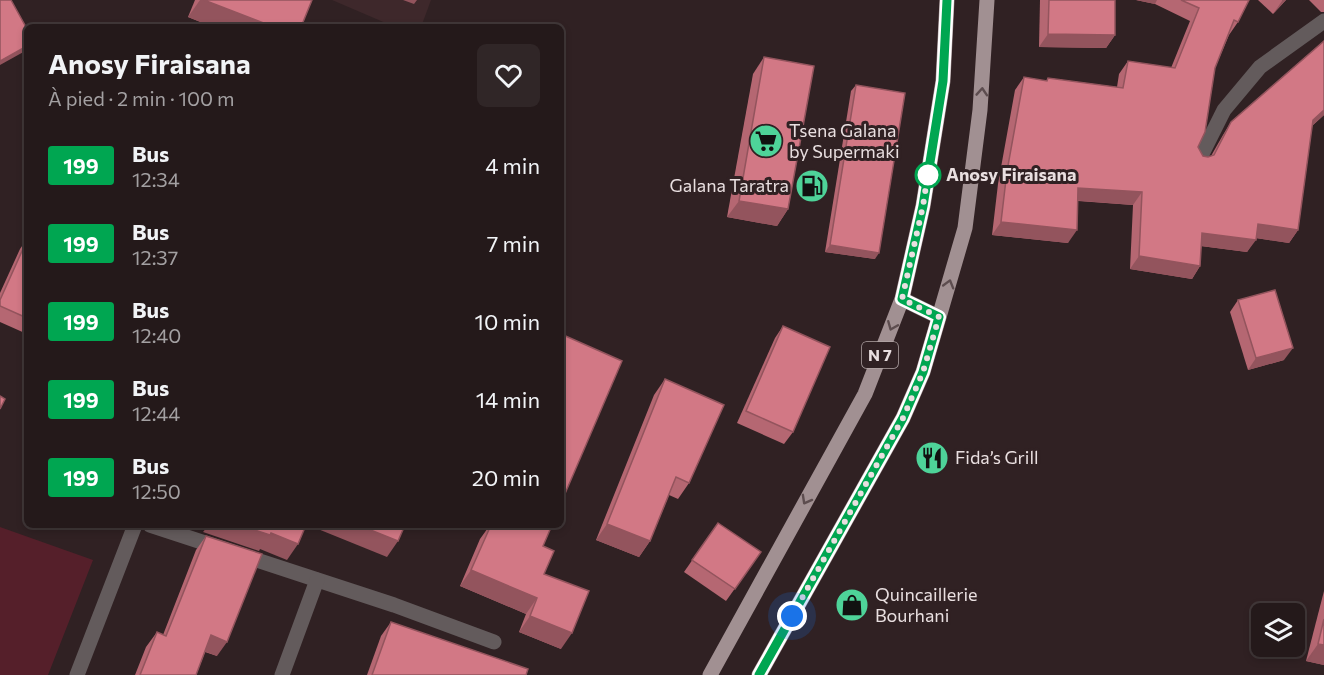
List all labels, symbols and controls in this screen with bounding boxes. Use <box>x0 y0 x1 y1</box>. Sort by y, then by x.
button: heart <box>477 44 540 107</box>
text: Anosy Firaisana <box>48 46 251 80</box>
text: À pied · 2 min · 100 m <box>48 86 234 110</box>
one-way arrow <box>975 88 988 97</box>
place label: Tsena Galana by Supermaki <box>789 119 900 162</box>
supermarket icon: Tsena Galana by Supermaki <box>748 123 784 159</box>
text: Bus <box>132 140 169 167</box>
text: 4 min <box>485 152 540 179</box>
text: 199 <box>63 153 99 178</box>
marker: Anosy Firaisana <box>915 162 941 188</box>
place label: Anosy Firaisana <box>946 163 1076 185</box>
text: 12:34 <box>132 167 180 191</box>
fuel station icon: Galana Taratra <box>794 168 830 204</box>
place label: Galana Taratra <box>670 174 789 196</box>
text: Bus <box>132 218 169 245</box>
text: 7 min <box>487 230 540 257</box>
text: 199 <box>63 231 99 256</box>
text: 12:37 <box>132 245 178 269</box>
one-way arrow <box>942 279 954 290</box>
text: Bus <box>132 296 169 323</box>
text: 10 min <box>475 308 540 335</box>
text: 199 <box>63 309 99 334</box>
one-way arrow <box>887 319 899 330</box>
text: 12:40 <box>132 323 181 347</box>
road number: N 7 <box>862 342 898 368</box>
text: Bus <box>132 374 169 401</box>
text: 14 min <box>476 386 540 413</box>
text: 199 <box>63 387 99 412</box>
text: 12:44 <box>132 401 180 425</box>
restaurant icon: Fida’s Grill <box>914 440 950 476</box>
place label: Fida’s Grill <box>955 446 1039 468</box>
text: Bus <box>132 452 169 479</box>
text: 20 min <box>472 464 540 491</box>
text: 199 <box>63 465 99 490</box>
text: 12:50 <box>132 479 181 503</box>
one-way arrow <box>802 494 813 505</box>
place label: Quincaillerie Bourhani <box>875 583 978 626</box>
shop icon: Quincaillerie Bourhani <box>834 587 870 623</box>
your location <box>777 601 807 631</box>
map controls <box>1251 603 1305 657</box>
button: layers <box>1251 603 1305 657</box>

